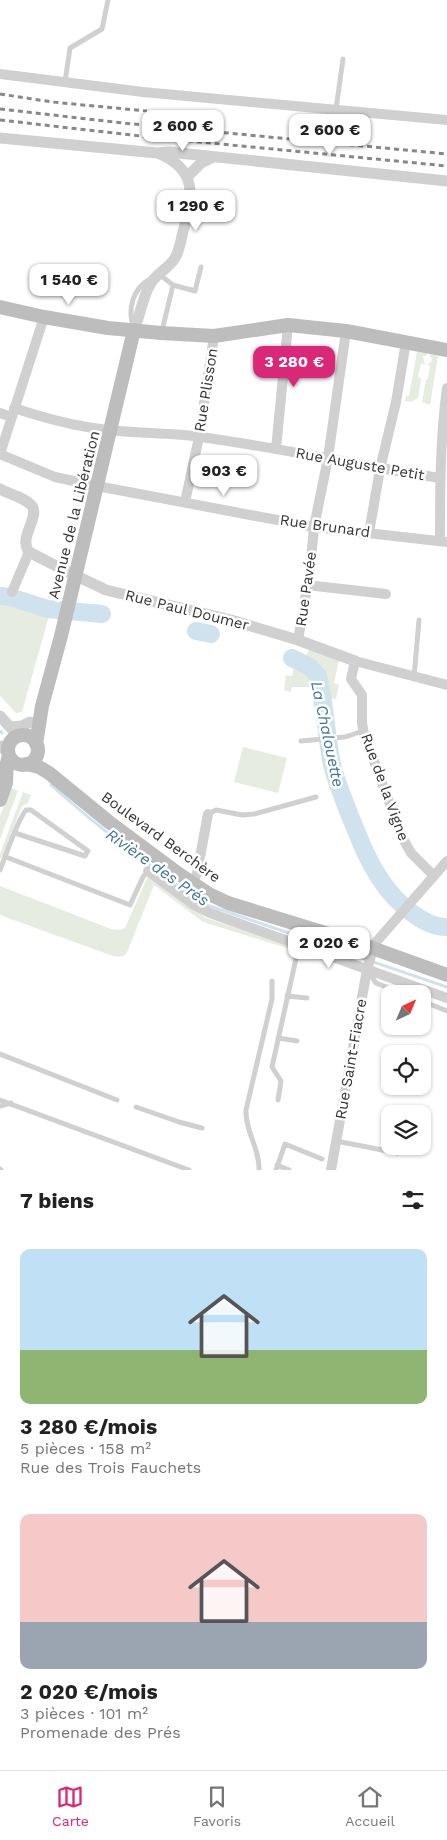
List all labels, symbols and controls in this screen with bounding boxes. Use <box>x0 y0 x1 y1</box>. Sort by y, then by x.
pin: 2 600 € <box>137 110 229 152</box>
pin: 2 600 € <box>284 114 376 156</box>
text: 2 600 € <box>153 116 213 135</box>
text: 2 600 € <box>300 120 360 139</box>
pin: 1 290 € <box>150 190 242 232</box>
text: 1 290 € <box>168 196 224 215</box>
pin: 1 540 € <box>23 264 115 306</box>
text: 1 540 € <box>40 270 98 289</box>
pin: 3 280 € <box>248 346 340 388</box>
street label: Rue Plisson <box>190 347 222 433</box>
text: 3 280 € <box>264 352 324 371</box>
street label: Avenue de la Libération <box>44 429 104 601</box>
street label: Rue Auguste Petit <box>294 444 426 484</box>
pin: 903 € <box>189 454 259 497</box>
text: 903 € <box>201 461 247 480</box>
street label: Rue Brunard <box>279 511 371 541</box>
street label: Rue Pavée <box>292 550 320 628</box>
street label: Rue Paul Doumer <box>123 586 251 634</box>
water label: La Chalouette <box>307 679 348 789</box>
street label: Rue de la Vigne <box>357 731 413 843</box>
street label: Boulevard Berchère <box>98 788 224 886</box>
water label: Rivière des Prés <box>102 825 213 910</box>
pin: 2 020 € <box>283 926 375 969</box>
text: 2 020 € <box>299 933 359 952</box>
north arrow <box>381 985 431 1035</box>
map controls <box>381 985 431 1155</box>
street label: Rue Saint-Fiacre <box>332 997 370 1121</box>
button: locate <box>381 1045 431 1095</box>
button: layers <box>381 1105 431 1155</box>
icon: filters <box>399 1186 427 1214</box>
text: 7 biens <box>20 1188 94 1213</box>
icon: home <box>179 1281 269 1371</box>
text: 3 280 €/mois <box>20 1414 157 1439</box>
text: 5 pièces · 158 m² <box>20 1439 151 1458</box>
text: Rue des Trois Fauchets <box>20 1458 201 1477</box>
icon: home <box>179 1546 269 1636</box>
text: 2 020 €/mois <box>20 1679 158 1704</box>
text: 3 pièces · 101 m² <box>20 1704 148 1723</box>
text: Promenade des Prés <box>20 1723 181 1742</box>
tab: Carte <box>52 1783 89 1829</box>
tab: Favoris <box>193 1783 241 1829</box>
tab: Accueil <box>345 1783 395 1829</box>

